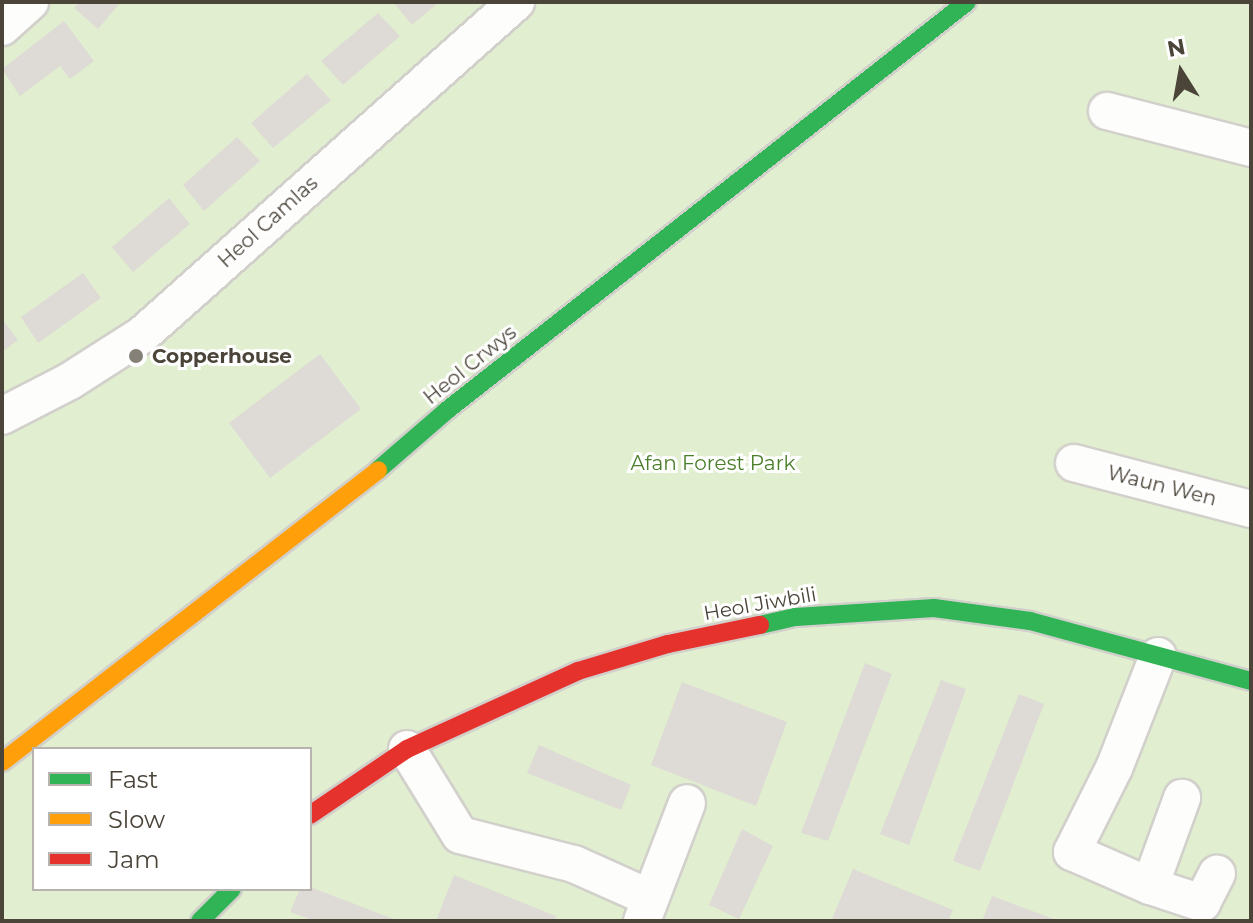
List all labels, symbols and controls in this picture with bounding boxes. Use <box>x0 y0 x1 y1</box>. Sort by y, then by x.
north arrow <box>1141 32 1221 112</box>
text: N <box>1165 33 1188 63</box>
street label: Heol Camlas <box>213 171 323 273</box>
street label: Heol Crwys <box>419 320 521 410</box>
place label: Copperhouse <box>152 344 292 368</box>
marker: Copperhouse <box>127 347 145 365</box>
park label: Afan Forest Park <box>631 451 795 475</box>
street label: Waun Wen <box>1105 461 1219 511</box>
street label: Heol Jiwbili <box>702 582 818 626</box>
legend <box>32 747 312 891</box>
text: Fast <box>108 765 158 794</box>
text: Slow <box>108 805 165 834</box>
text: Jam <box>108 845 160 874</box>

